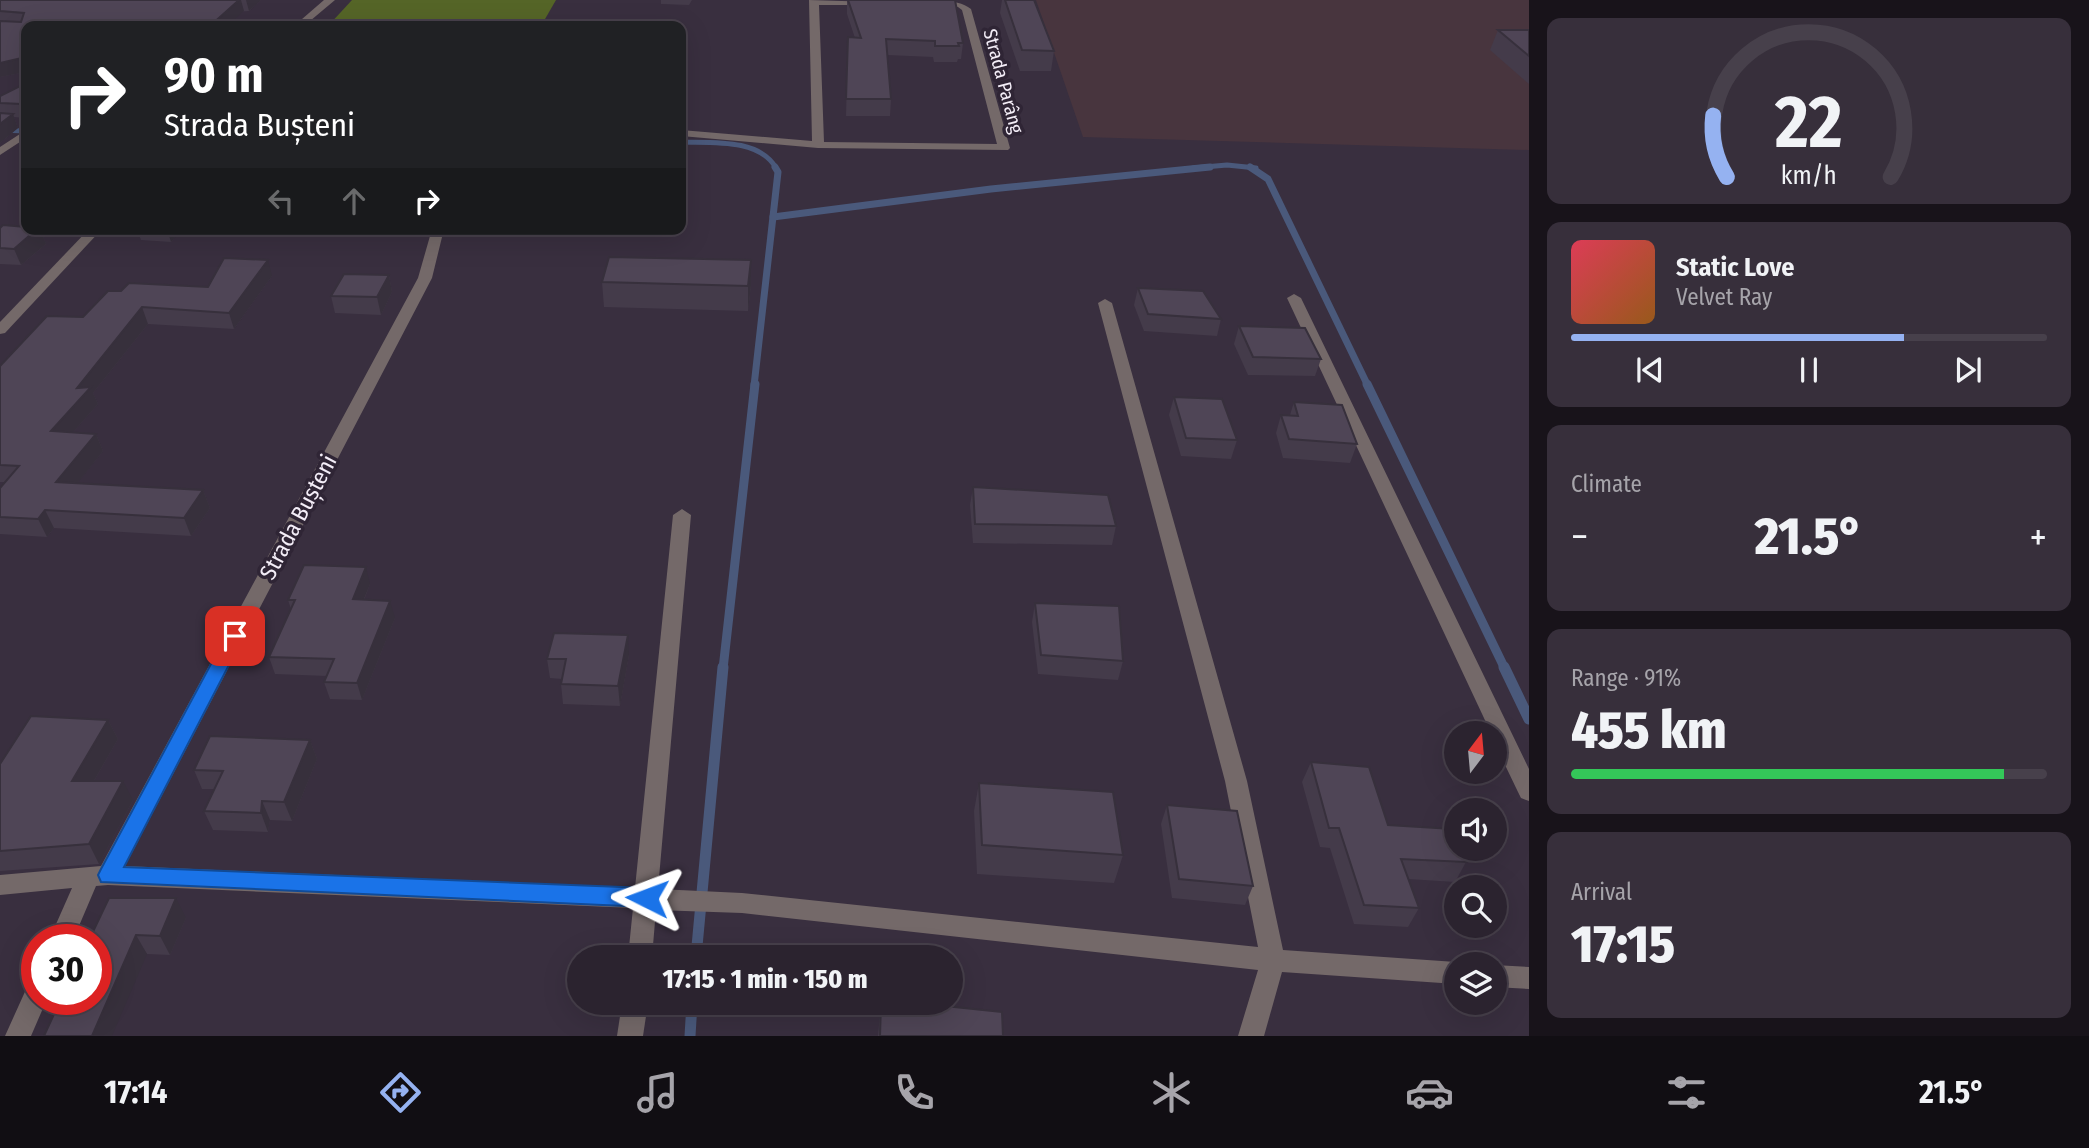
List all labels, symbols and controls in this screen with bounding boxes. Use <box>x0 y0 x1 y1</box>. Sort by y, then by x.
street label: Strada Parâng <box>978 26 1029 136</box>
text: 90 m <box>164 46 264 105</box>
icon: right <box>49 49 140 140</box>
text: 22 <box>1774 79 1843 166</box>
text: Strada Bușteni <box>164 106 355 144</box>
text: km/h <box>1781 161 1837 191</box>
icon: left <box>262 182 300 220</box>
icon: ahead <box>335 182 373 220</box>
icon: right <box>408 182 446 220</box>
text: Static Love <box>1676 252 1794 283</box>
text: Velvet Ray <box>1676 283 1772 311</box>
icon: previous <box>1631 351 1669 389</box>
icon: pause <box>1790 351 1828 389</box>
icon: next <box>1949 351 1987 389</box>
street label: Strada Bușteni <box>253 450 343 585</box>
text: Climate <box>1571 470 1642 498</box>
text: 21.5° <box>1755 505 1863 568</box>
text: − <box>1571 514 1588 560</box>
text: + <box>2030 514 2047 560</box>
pin <box>205 606 265 666</box>
icon: arrive <box>216 617 254 655</box>
text: Range · 91% <box>1571 664 1681 692</box>
text: 455 km <box>1571 699 1727 762</box>
north arrow <box>1444 721 1507 784</box>
map controls <box>1444 721 1507 1015</box>
button: sound <box>1444 798 1507 861</box>
position arrow <box>610 861 684 935</box>
button: search <box>1444 875 1507 938</box>
text: Arrival <box>1571 878 1632 906</box>
text: 17:15 <box>1571 913 1675 976</box>
speed limit sign: 30 <box>21 924 112 1015</box>
button: layers <box>1444 952 1507 1015</box>
text: 17:15 · 1 min · 150 m <box>662 964 868 995</box>
icon: directions <box>376 1068 425 1117</box>
icon: music <box>633 1068 682 1117</box>
icon: phone <box>890 1068 939 1117</box>
icon: climate <box>1147 1068 1196 1117</box>
icon: car <box>1405 1068 1454 1117</box>
icon: filters <box>1662 1068 1711 1117</box>
text: 17:14 <box>104 1073 168 1111</box>
text: 21.5° <box>1919 1073 1985 1111</box>

